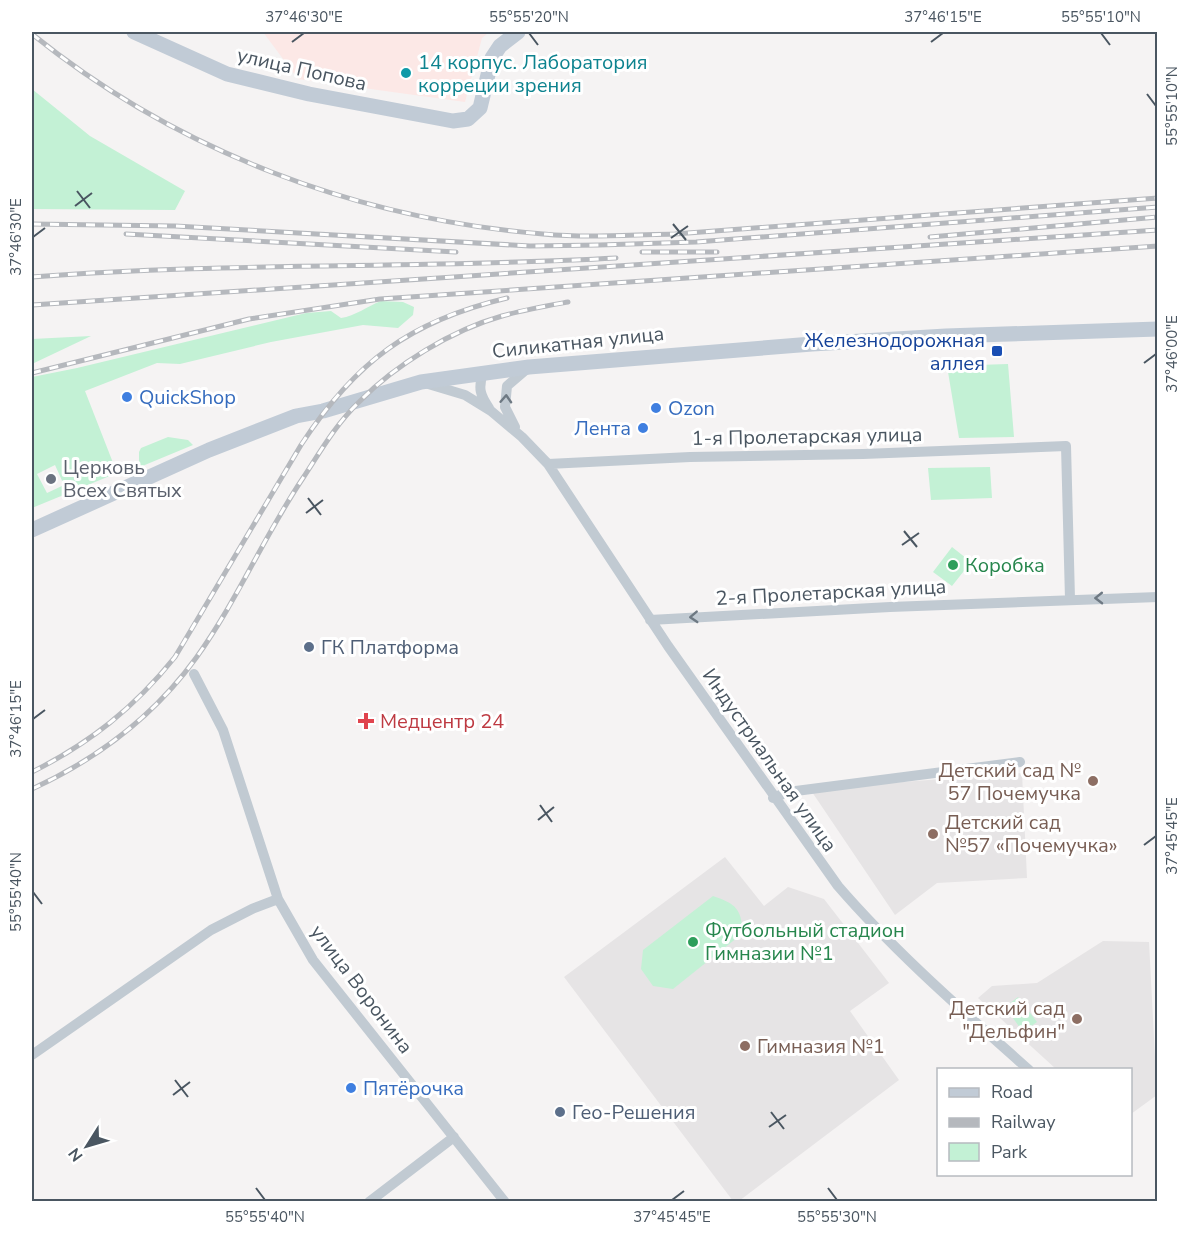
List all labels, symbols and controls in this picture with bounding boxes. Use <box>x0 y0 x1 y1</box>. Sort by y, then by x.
text: 37°46'30"E <box>265 7 343 27</box>
text: 55°55'20"N <box>489 7 569 27</box>
text: 37°46'15"E <box>904 7 982 27</box>
text: 55°55'10"N <box>1061 7 1141 27</box>
street label: улица Попова <box>234 41 369 97</box>
place label: 14 корпус. Лаборатория корреции зрения <box>418 49 648 99</box>
marker: 14 корпус. Лаборатория корреции зрения <box>399 66 413 80</box>
text: 55°55'10"N <box>1162 66 1182 146</box>
text: 37°46'30"E <box>6 198 26 276</box>
text: 37°46'00"E <box>1162 315 1182 393</box>
street label: Силикатная улица <box>491 320 665 365</box>
place label: Железнодорожная аллея <box>804 327 985 377</box>
marker: Железнодорожная аллея <box>990 344 1004 358</box>
place label: QuickShop <box>139 384 236 411</box>
marker: QuickShop <box>120 390 134 404</box>
one-way arrow <box>500 394 513 403</box>
place label: Ozon <box>668 395 715 422</box>
marker: Ozon <box>649 401 663 415</box>
place label: Лента <box>574 415 631 442</box>
marker: Лента <box>636 421 650 435</box>
street label: 1-я Пролетарская улица <box>691 421 923 452</box>
place label: Церковь Всех Святых <box>63 454 182 504</box>
marker: Церковь Всех Святых <box>44 472 58 486</box>
place label: Коробка <box>965 552 1045 579</box>
marker: Коробка <box>946 558 960 572</box>
street label: 2-я Пролетарская улица <box>715 573 947 612</box>
one-way arrow <box>1095 592 1104 605</box>
one-way arrow <box>690 611 699 624</box>
place label: ГК Платформа <box>321 634 459 661</box>
marker: ГК Платформа <box>302 640 316 654</box>
street label: Индустриальная улица <box>696 663 843 857</box>
text: 37°46'15"E <box>6 680 26 758</box>
place label: Медцентр 24 <box>380 708 504 735</box>
marker: Медцентр 24 <box>357 712 375 730</box>
place label: Детский сад № 57 Почемучка <box>938 757 1081 807</box>
marker: Детский сад № 57 Почемучка <box>1086 774 1100 788</box>
text: 37°45'45"E <box>1162 797 1182 875</box>
place label: Детский сад №57 «Почемучка» <box>945 809 1118 859</box>
marker: Детский сад №57 «Почемучка» <box>926 827 940 841</box>
text: 55°55'40"N <box>6 852 26 932</box>
place label: Футбольный стадион Гимназии №1 <box>705 917 905 967</box>
street label: улица Воронина <box>304 919 419 1059</box>
marker: Футбольный стадион Гимназии №1 <box>686 935 700 949</box>
place label: Детский сад "Дельфин" <box>949 995 1065 1045</box>
marker: Детский сад "Дельфин" <box>1070 1012 1084 1026</box>
place label: Гимназия №1 <box>757 1033 885 1060</box>
marker: Гимназия №1 <box>738 1039 752 1053</box>
legend <box>937 1068 1132 1176</box>
place label: Пятёрочка <box>363 1075 464 1102</box>
text: Road <box>991 1080 1033 1104</box>
marker: Пятёрочка <box>344 1081 358 1095</box>
place label: Гео-Решения <box>572 1099 696 1126</box>
marker: Гео-Решения <box>553 1105 567 1119</box>
text: Railway <box>991 1110 1056 1134</box>
north arrow <box>57 1116 117 1176</box>
text: Park <box>991 1140 1028 1164</box>
text: N <box>63 1143 88 1166</box>
text: 55°55'40"N <box>225 1207 305 1227</box>
text: 37°45'45"E <box>633 1207 711 1227</box>
text: 55°55'30"N <box>797 1207 877 1227</box>

